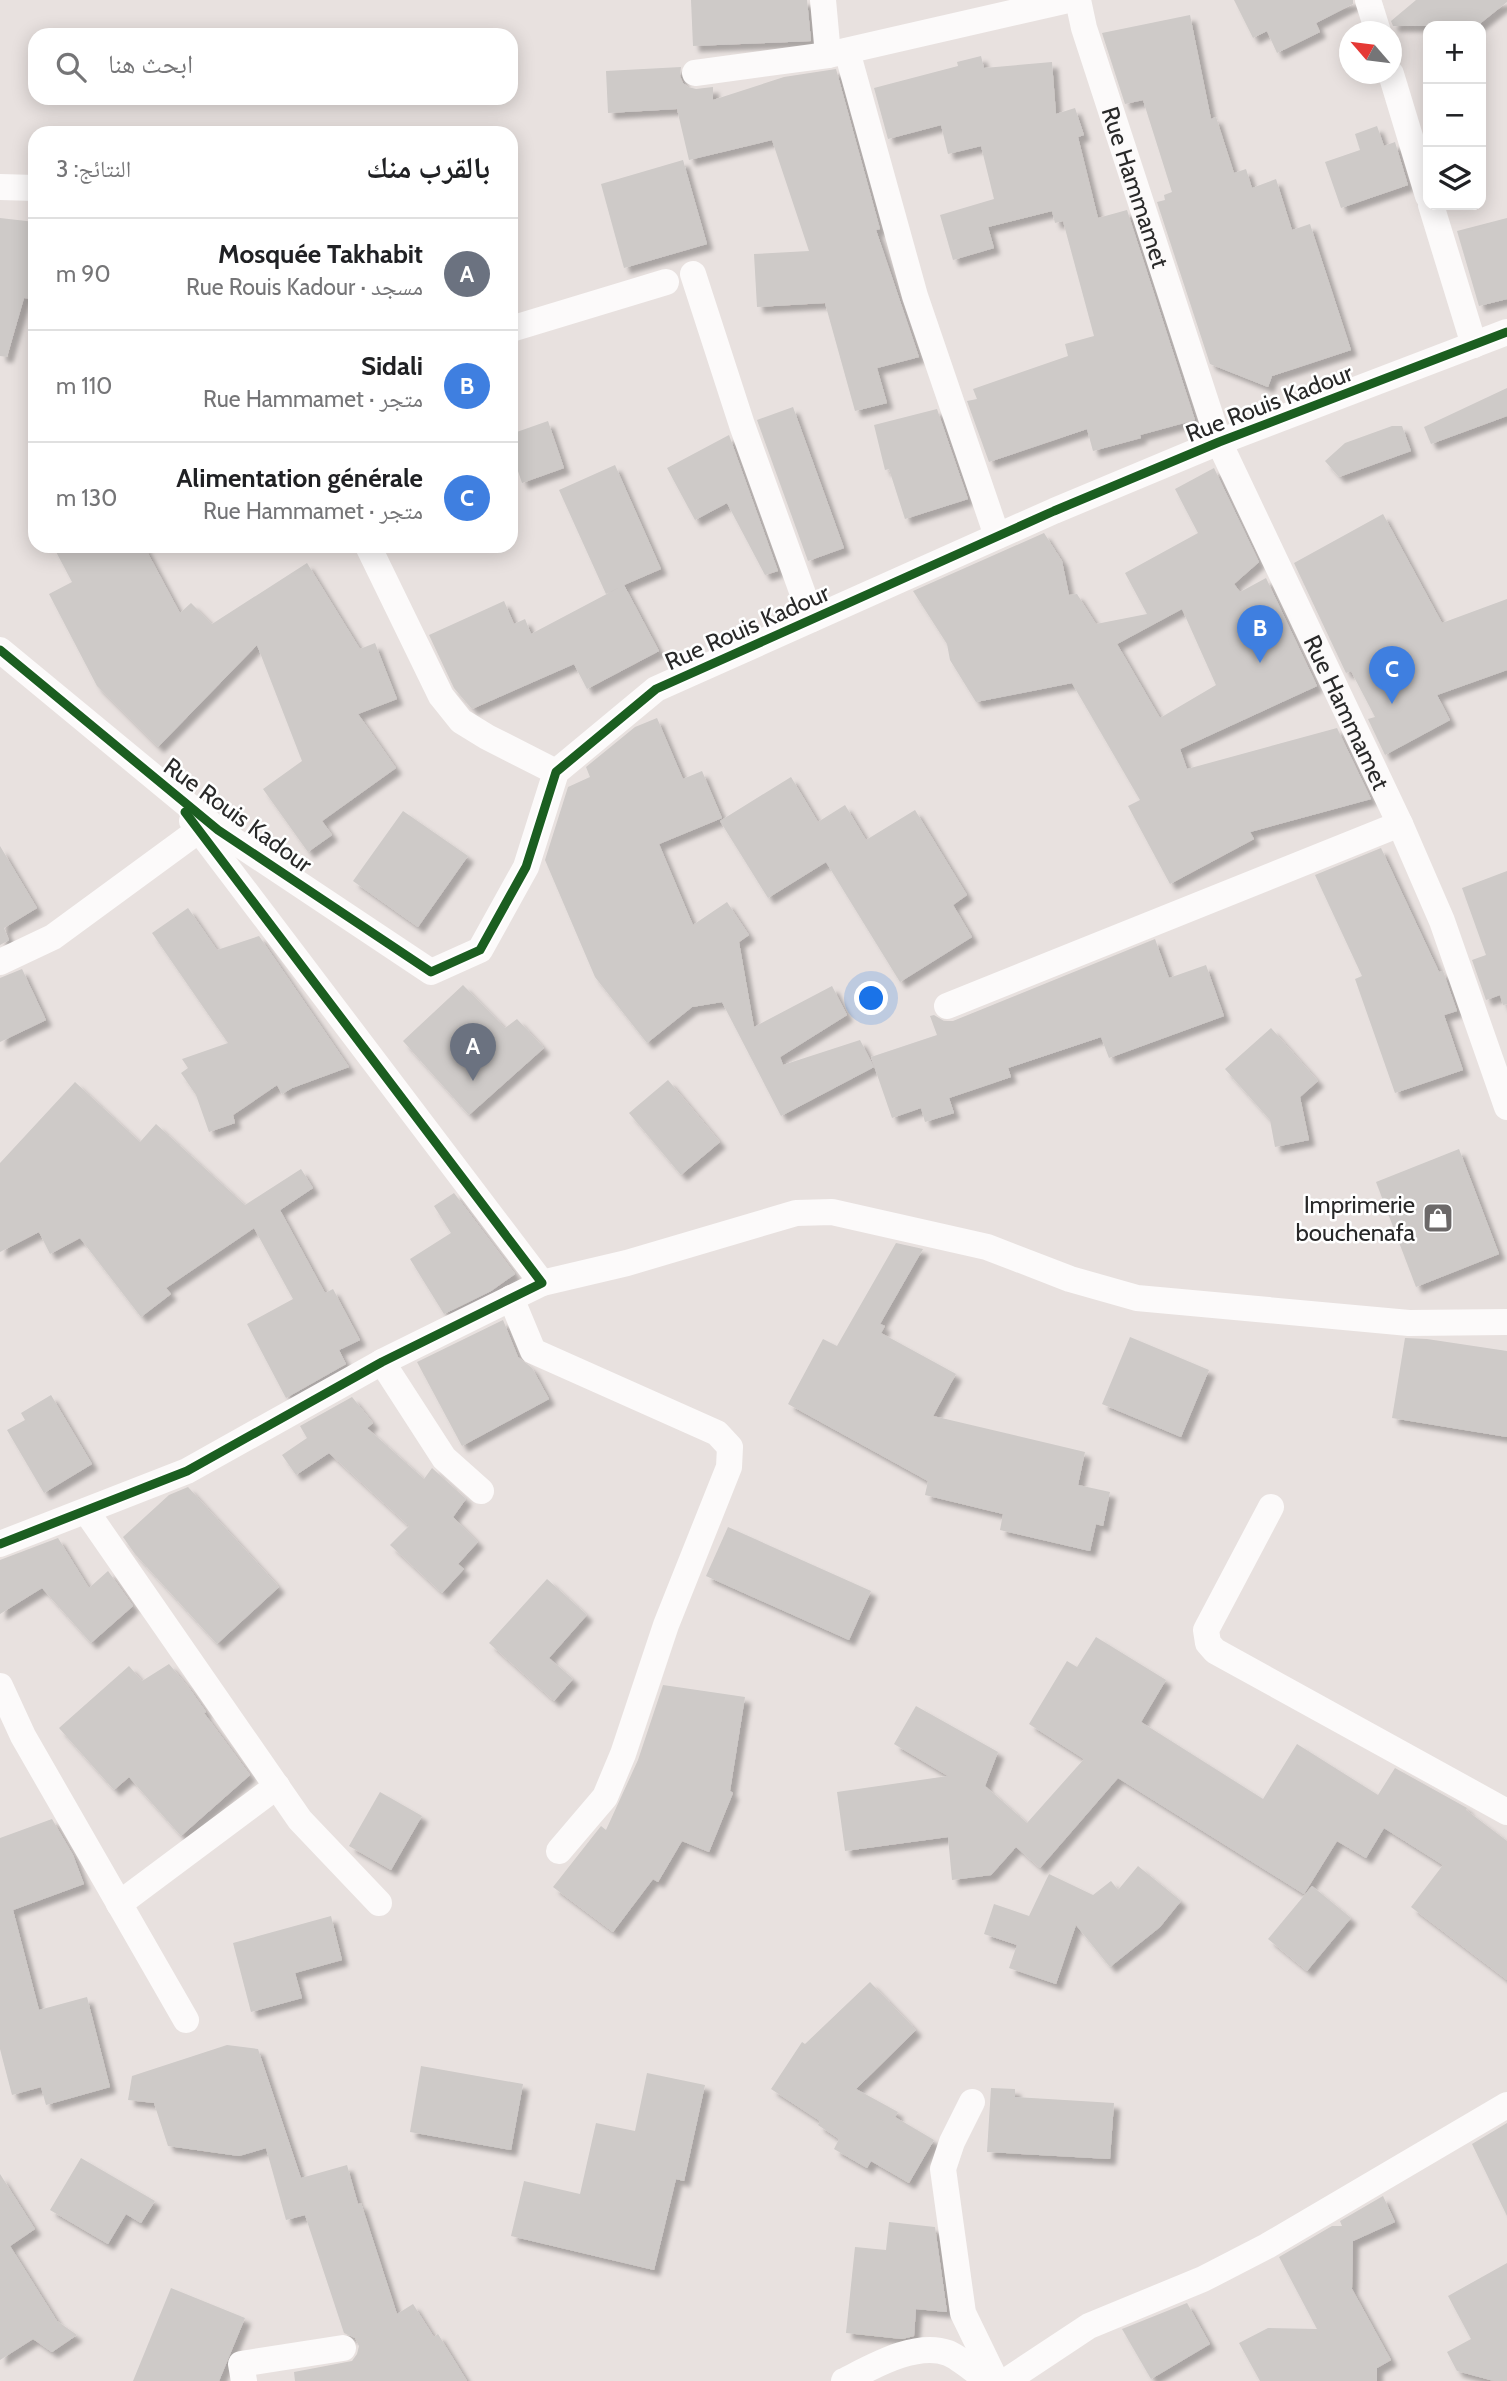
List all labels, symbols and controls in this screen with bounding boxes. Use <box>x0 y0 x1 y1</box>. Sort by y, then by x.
north arrow <box>1339 21 1402 84</box>
map controls <box>1423 21 1486 210</box>
button: + <box>1423 21 1486 84</box>
search box <box>28 28 518 105</box>
icon: search <box>52 48 90 86</box>
text: ابحث هنا <box>108 48 193 80</box>
button: − <box>1423 84 1486 147</box>
street label: Rue Hammamet <box>1096 103 1176 271</box>
button: layers <box>1423 147 1486 210</box>
text: بالقرب منك <box>366 149 490 186</box>
text: النتائج: 3 <box>56 155 131 183</box>
text: Mosquée Takhabit <box>218 238 423 270</box>
text: 90 m <box>56 260 110 288</box>
text: A <box>460 260 474 288</box>
text: مسجد · Rue Rouis Kadour <box>186 273 423 301</box>
text: Sidali <box>361 350 423 382</box>
street label: Rue Rouis Kadour <box>1181 358 1357 448</box>
text: 110 m <box>56 372 112 400</box>
text: B <box>460 372 474 400</box>
text: متجر · Rue Hammamet <box>203 385 423 413</box>
text: Alimentation générale <box>176 462 423 494</box>
text: 130 m <box>56 484 117 512</box>
text: C <box>460 484 474 512</box>
text: متجر · Rue Hammamet <box>203 497 423 525</box>
street label: Rue Rouis Kadour <box>661 578 834 676</box>
pin: B <box>1237 605 1283 663</box>
street label: Rue Hammamet <box>1298 630 1396 794</box>
pin: C <box>1369 646 1415 704</box>
street label: Rue Rouis Kadour <box>158 751 318 879</box>
your location <box>854 981 888 1015</box>
pin: A <box>450 1023 496 1081</box>
place label: Imprimerie bouchenafa <box>1296 1190 1415 1247</box>
shop icon: Imprimerie bouchenafa <box>1421 1201 1455 1235</box>

